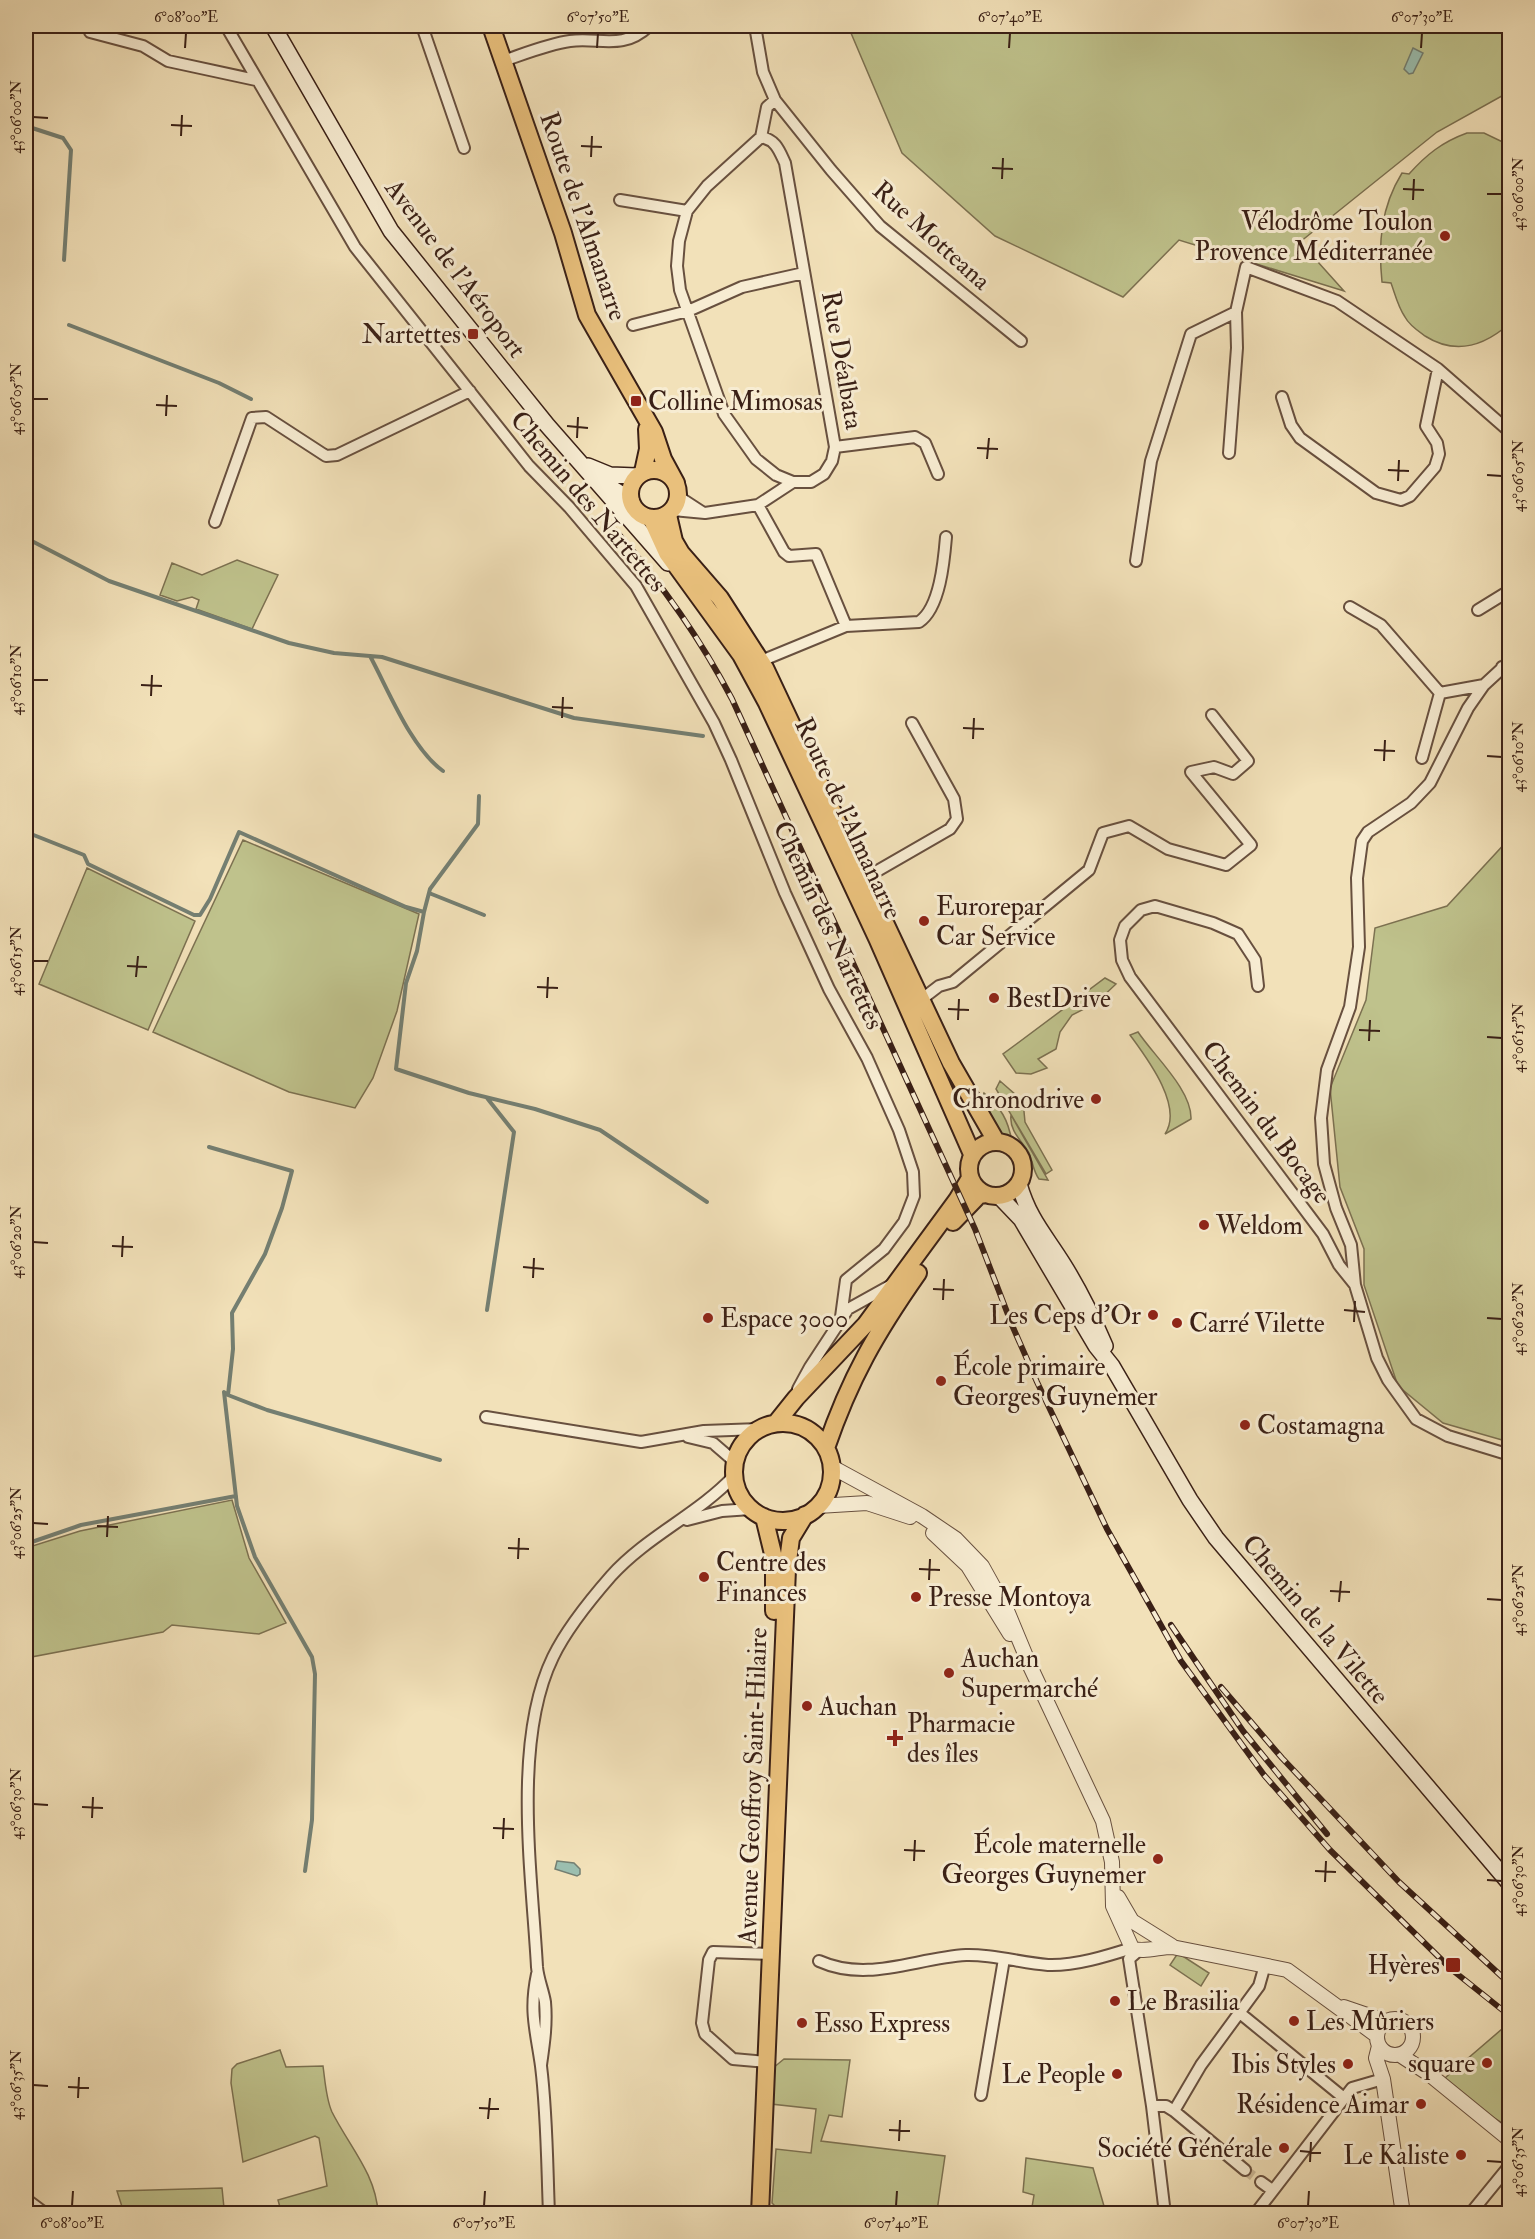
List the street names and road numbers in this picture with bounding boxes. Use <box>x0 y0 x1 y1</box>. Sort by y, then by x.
street label: Route de l'Almanarre <box>532 108 634 325</box>
street label: Avenue de l'Aéroport <box>376 172 533 365</box>
street label: Rue Motteana <box>866 174 997 297</box>
street label: Rue Déalbata <box>814 288 870 432</box>
street label: Chemin des Nartettes <box>503 405 673 599</box>
street label: Route de l'Almanarre <box>787 713 909 924</box>
street label: Chemin des Nartettes <box>766 816 890 1035</box>
street label: Chemin du Bocage <box>1195 1035 1338 1210</box>
street label: Chemin de la Vilette <box>1235 1528 1396 1711</box>
street label: Avenue Geoffroy Saint-Hilaire <box>731 1627 775 1946</box>

